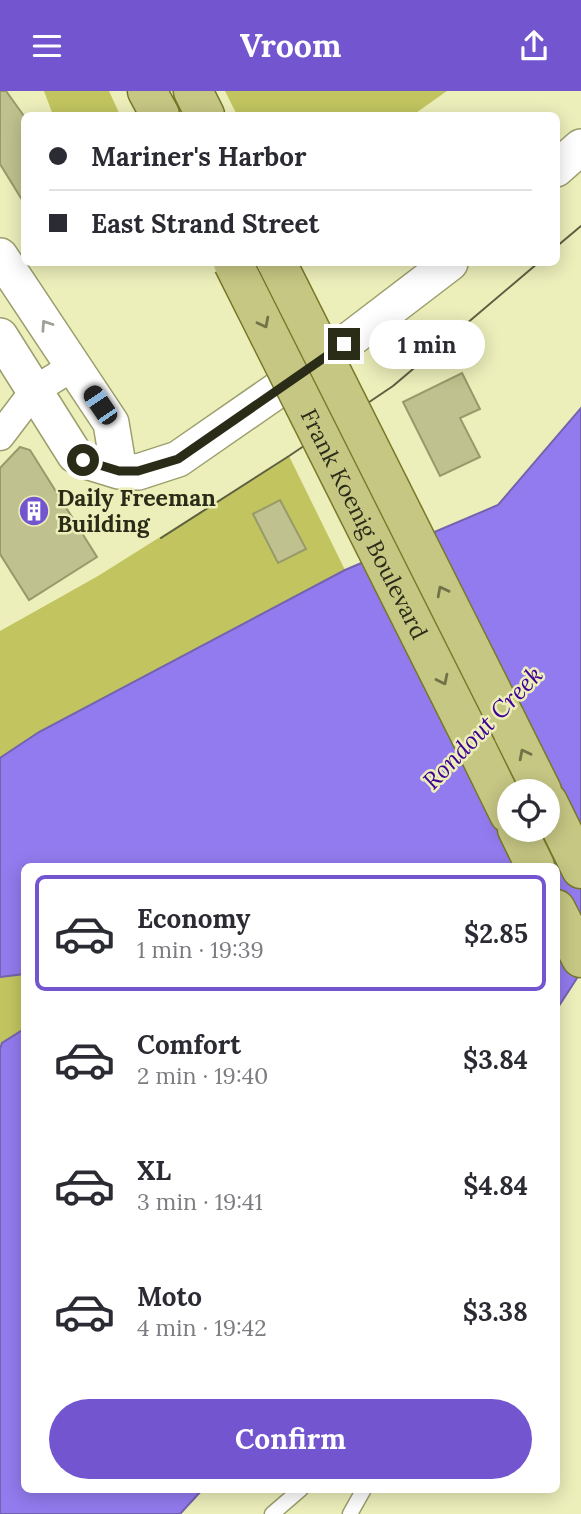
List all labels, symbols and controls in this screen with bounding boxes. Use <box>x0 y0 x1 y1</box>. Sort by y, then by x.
text: Vroom <box>240 25 341 66</box>
icon: menu <box>28 27 66 65</box>
icon: share <box>515 27 553 65</box>
text: Mariner's Harbor <box>91 140 306 173</box>
text: East Strand Street <box>91 207 319 240</box>
one-way arrow <box>256 316 270 329</box>
one-way arrow <box>42 320 54 333</box>
callout: 1 min <box>368 320 484 369</box>
route end <box>328 328 360 360</box>
text: 1 min <box>398 330 456 359</box>
car <box>80 382 121 428</box>
street label: Frank Koenig Boulevard <box>295 404 435 644</box>
route start <box>67 444 99 476</box>
place label: Daily Freeman Building <box>57 483 216 538</box>
building icon: Daily Freeman Building <box>17 494 51 528</box>
one-way arrow <box>436 586 450 598</box>
water label: Rondout Creek <box>416 659 549 796</box>
one-way arrow <box>434 673 448 685</box>
one-way arrow <box>518 749 532 761</box>
map controls <box>497 779 560 842</box>
button: locate <box>497 779 560 842</box>
icon: car <box>53 902 116 965</box>
text: Economy <box>137 902 250 935</box>
text: $2.85 <box>464 917 528 950</box>
text: 1 min · 19:39 <box>137 935 264 964</box>
icon: car <box>53 1028 116 1091</box>
text: Comfort <box>137 1028 241 1061</box>
text: $3.84 <box>463 1043 528 1076</box>
text: 2 min · 19:40 <box>137 1061 268 1090</box>
icon: car <box>53 1154 116 1217</box>
text: XL <box>137 1154 171 1187</box>
text: $4.84 <box>463 1169 528 1202</box>
text: 3 min · 19:41 <box>137 1187 263 1216</box>
icon: car <box>53 1280 116 1343</box>
text: Moto <box>137 1280 202 1313</box>
text: $3.38 <box>463 1295 528 1328</box>
text: 4 min · 19:42 <box>137 1313 267 1342</box>
button: Confirm <box>49 1399 532 1479</box>

